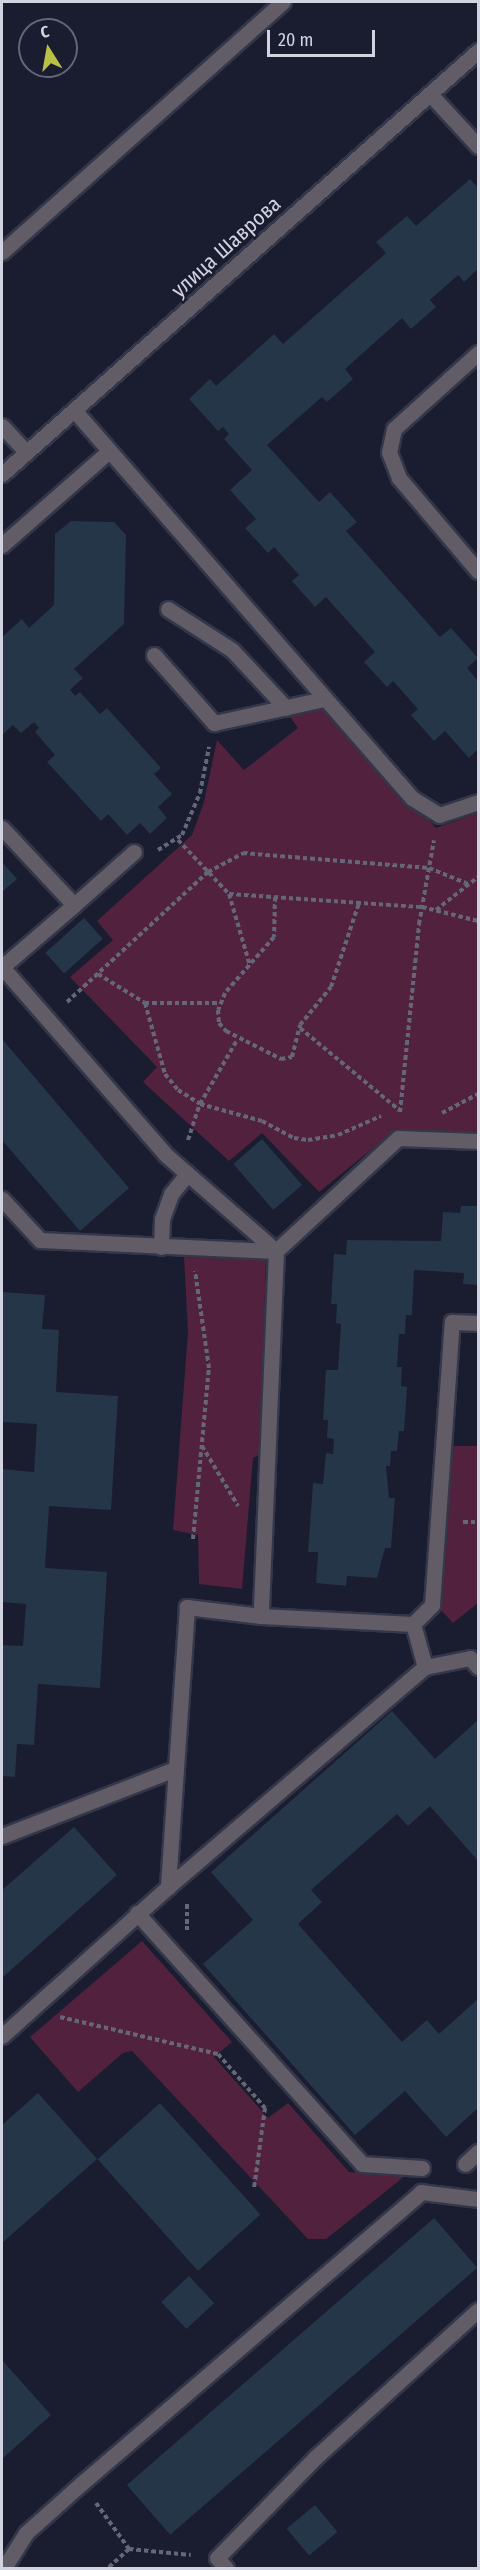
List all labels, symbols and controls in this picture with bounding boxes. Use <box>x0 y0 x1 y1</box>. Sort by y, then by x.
north arrow <box>18 18 78 78</box>
scale bar <box>270 18 378 56</box>
text: С <box>39 22 51 42</box>
text: 20 m <box>278 29 313 51</box>
street label: улица Шаврова <box>166 191 286 303</box>

